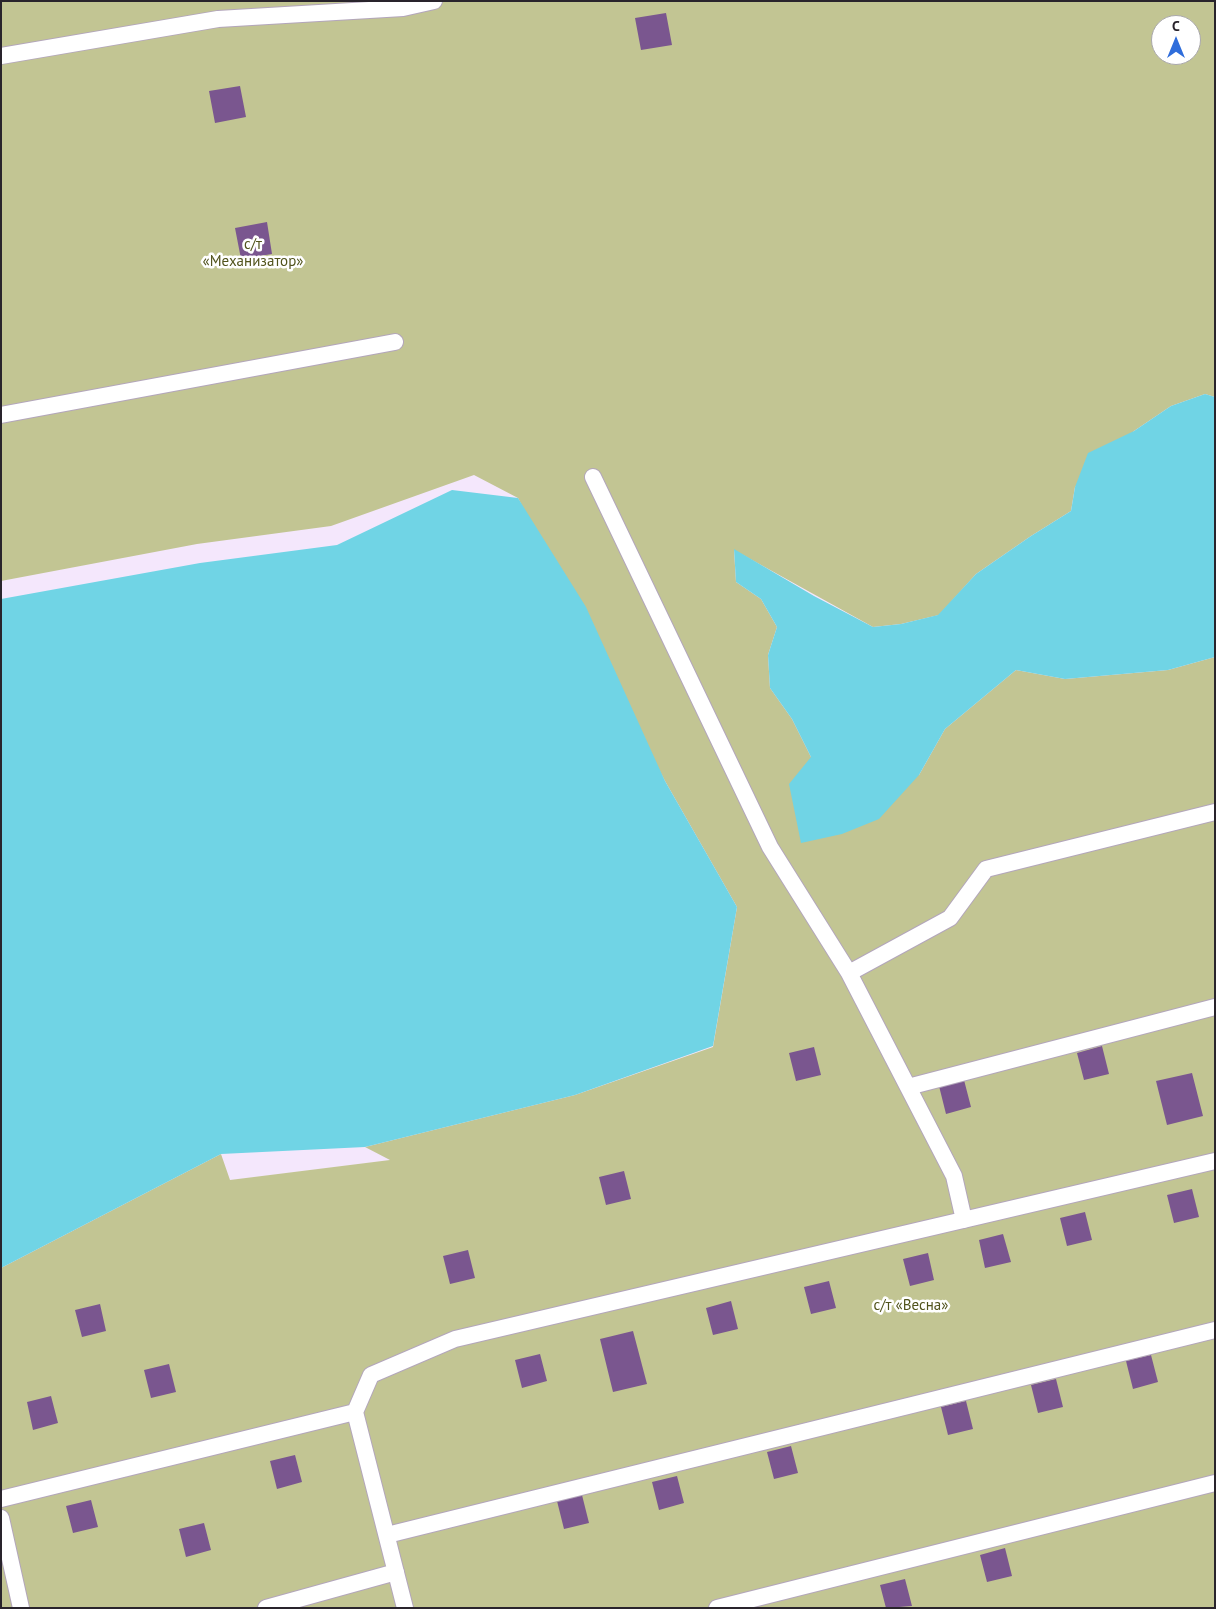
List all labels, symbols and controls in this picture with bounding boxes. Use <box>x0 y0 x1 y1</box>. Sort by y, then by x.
north arrow <box>1151 15 1201 65</box>
text: С <box>1172 17 1180 35</box>
park label: с/т «Механизатор» <box>203 236 303 271</box>
park label: с/т «Весна» <box>874 1297 948 1315</box>

